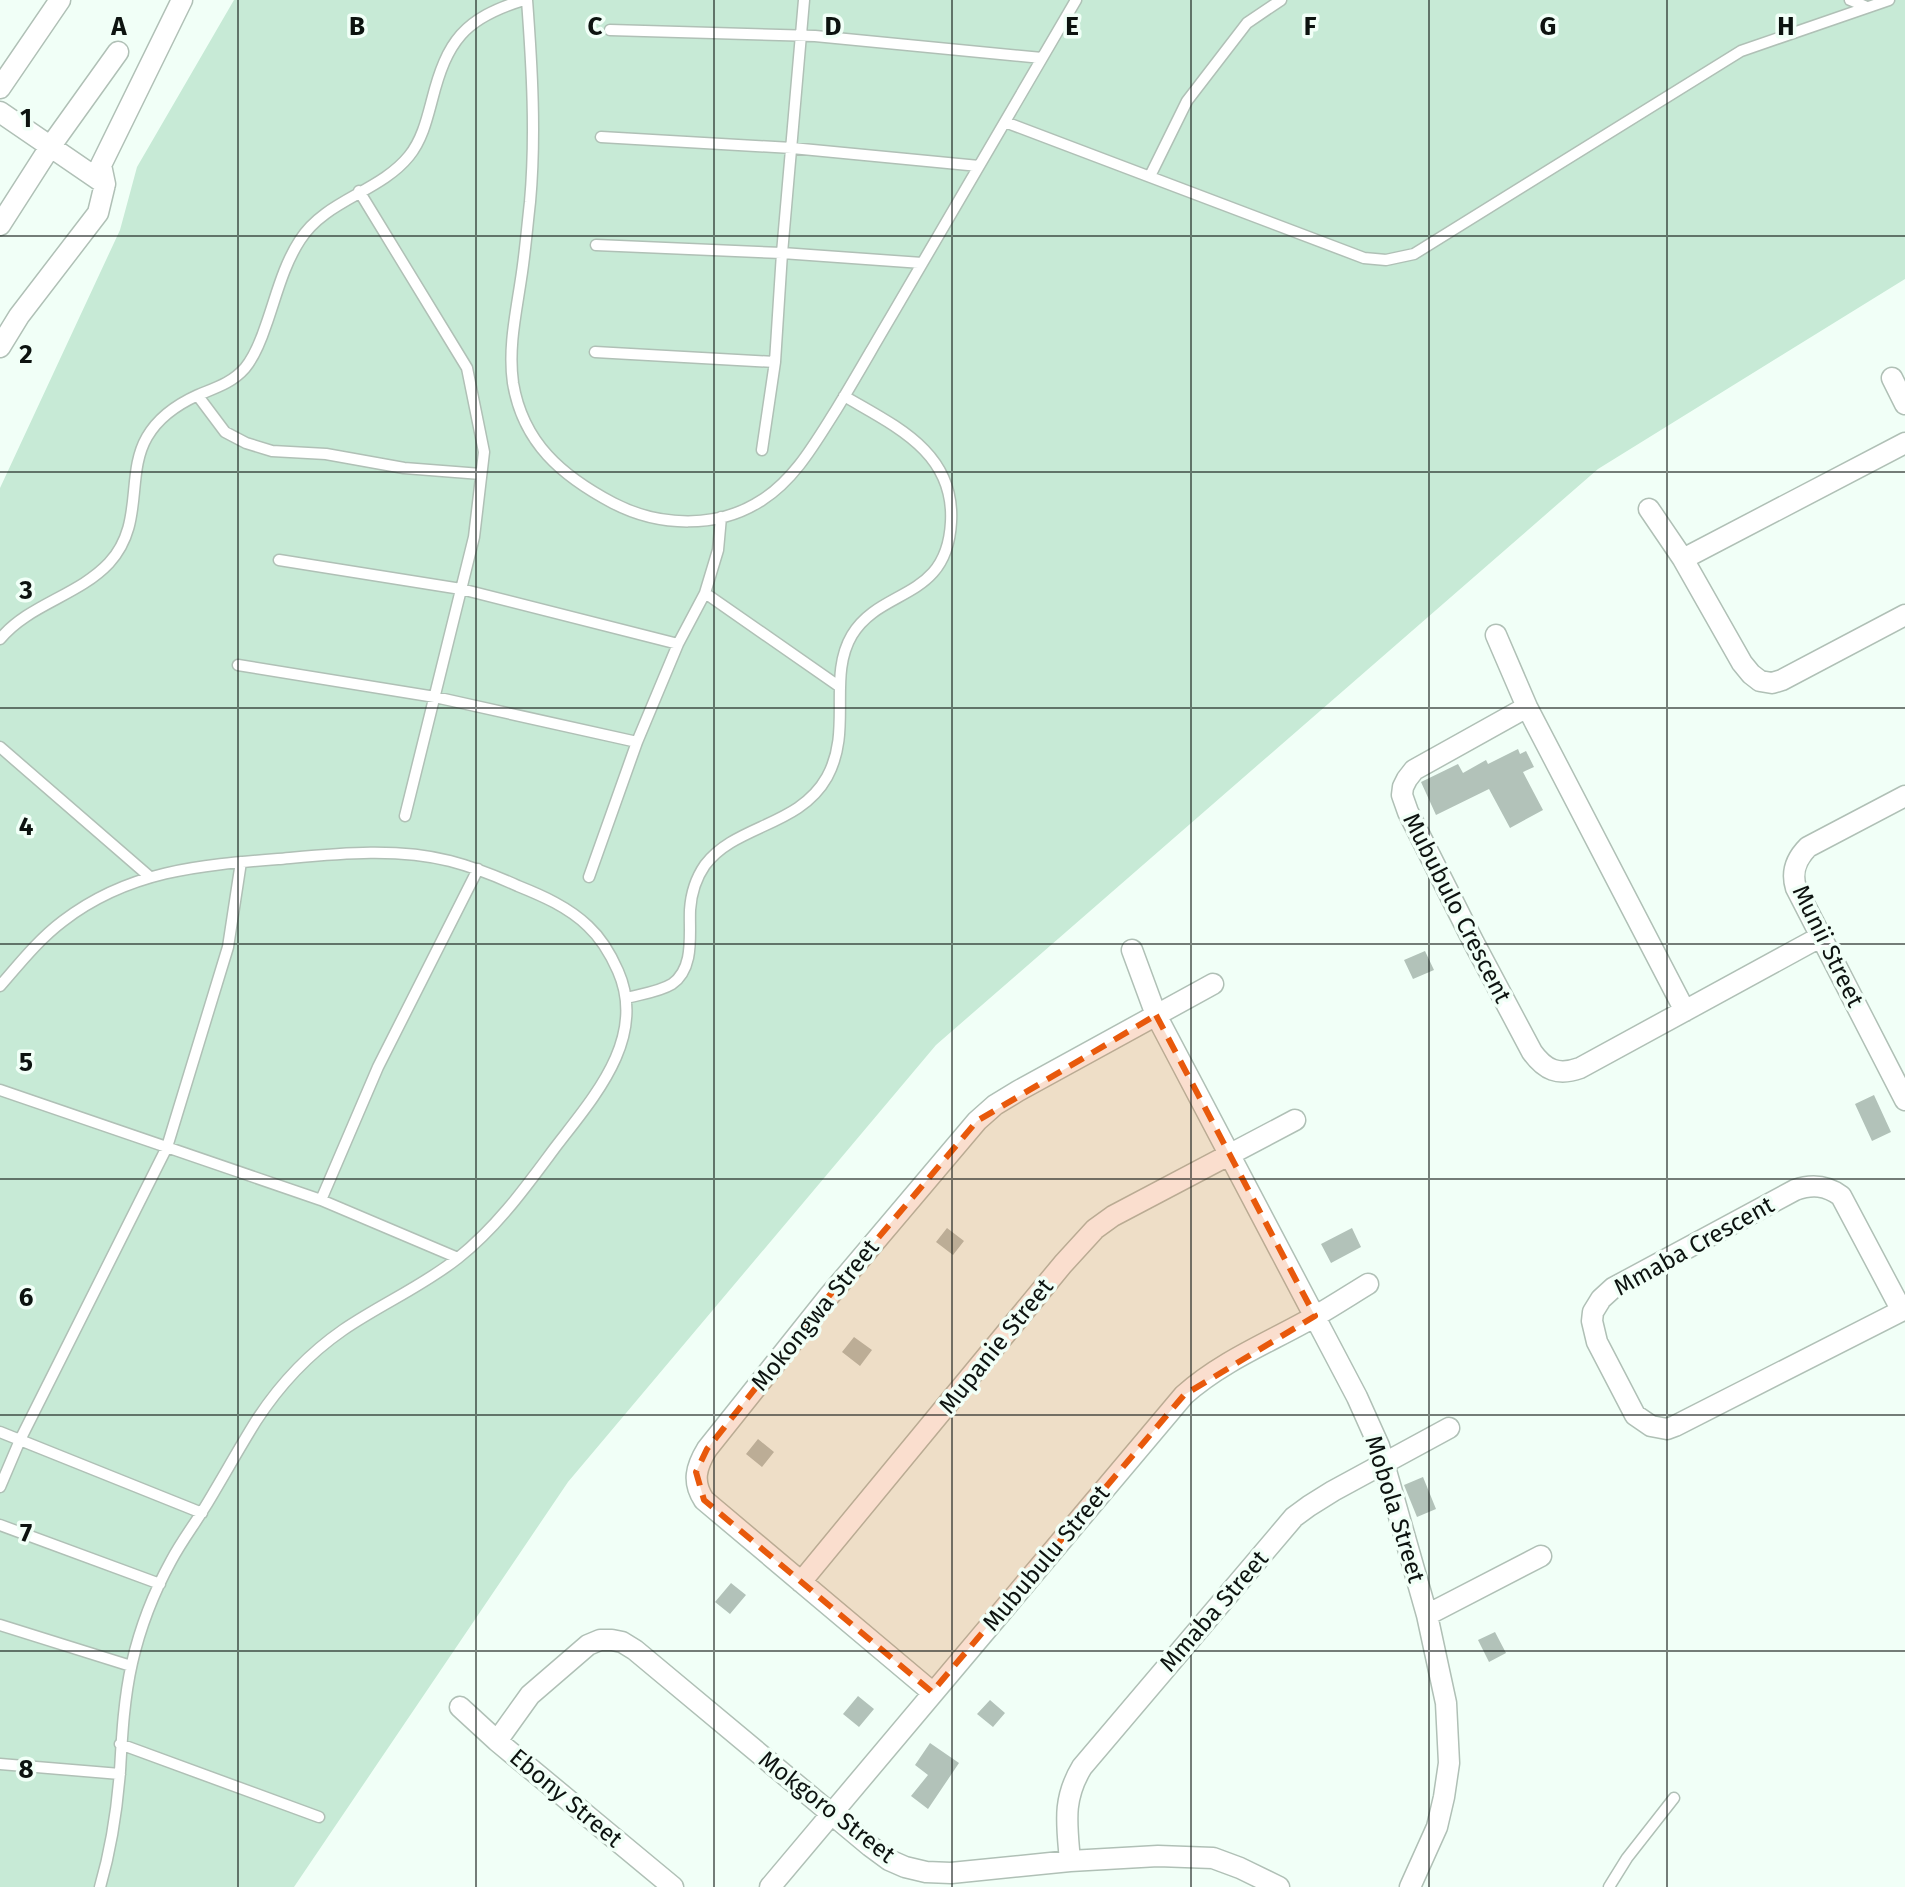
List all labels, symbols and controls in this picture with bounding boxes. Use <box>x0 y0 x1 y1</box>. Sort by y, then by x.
text: A <box>110 11 127 42</box>
text: B <box>349 11 365 42</box>
text: C <box>588 11 603 42</box>
text: D <box>825 11 842 42</box>
text: E <box>1065 11 1079 42</box>
text: F <box>1304 11 1317 42</box>
text: G <box>1540 11 1556 42</box>
text: H <box>1777 11 1795 42</box>
text: 1 <box>20 103 32 134</box>
text: 2 <box>19 339 33 370</box>
text: 3 <box>18 575 33 606</box>
street label: Mububulo Crescent <box>1397 808 1517 1008</box>
text: 4 <box>19 811 34 842</box>
street label: Munii Street <box>1787 881 1870 1012</box>
text: 5 <box>19 1047 33 1078</box>
street label: Mmaba Crescent <box>1609 1190 1779 1302</box>
street label: Mokongwa Street <box>745 1233 885 1396</box>
street label: Mupanie Street <box>933 1273 1059 1419</box>
text: 6 <box>19 1282 34 1313</box>
street label: Mobola Street <box>1359 1432 1431 1586</box>
street label: Mububulu Street <box>977 1479 1115 1637</box>
text: 7 <box>20 1518 32 1549</box>
street label: Mmaba Street <box>1154 1545 1274 1677</box>
street label: Ebony Street <box>504 1743 628 1853</box>
street label: Mokgoro Street <box>753 1745 901 1869</box>
text: 8 <box>18 1754 34 1785</box>

